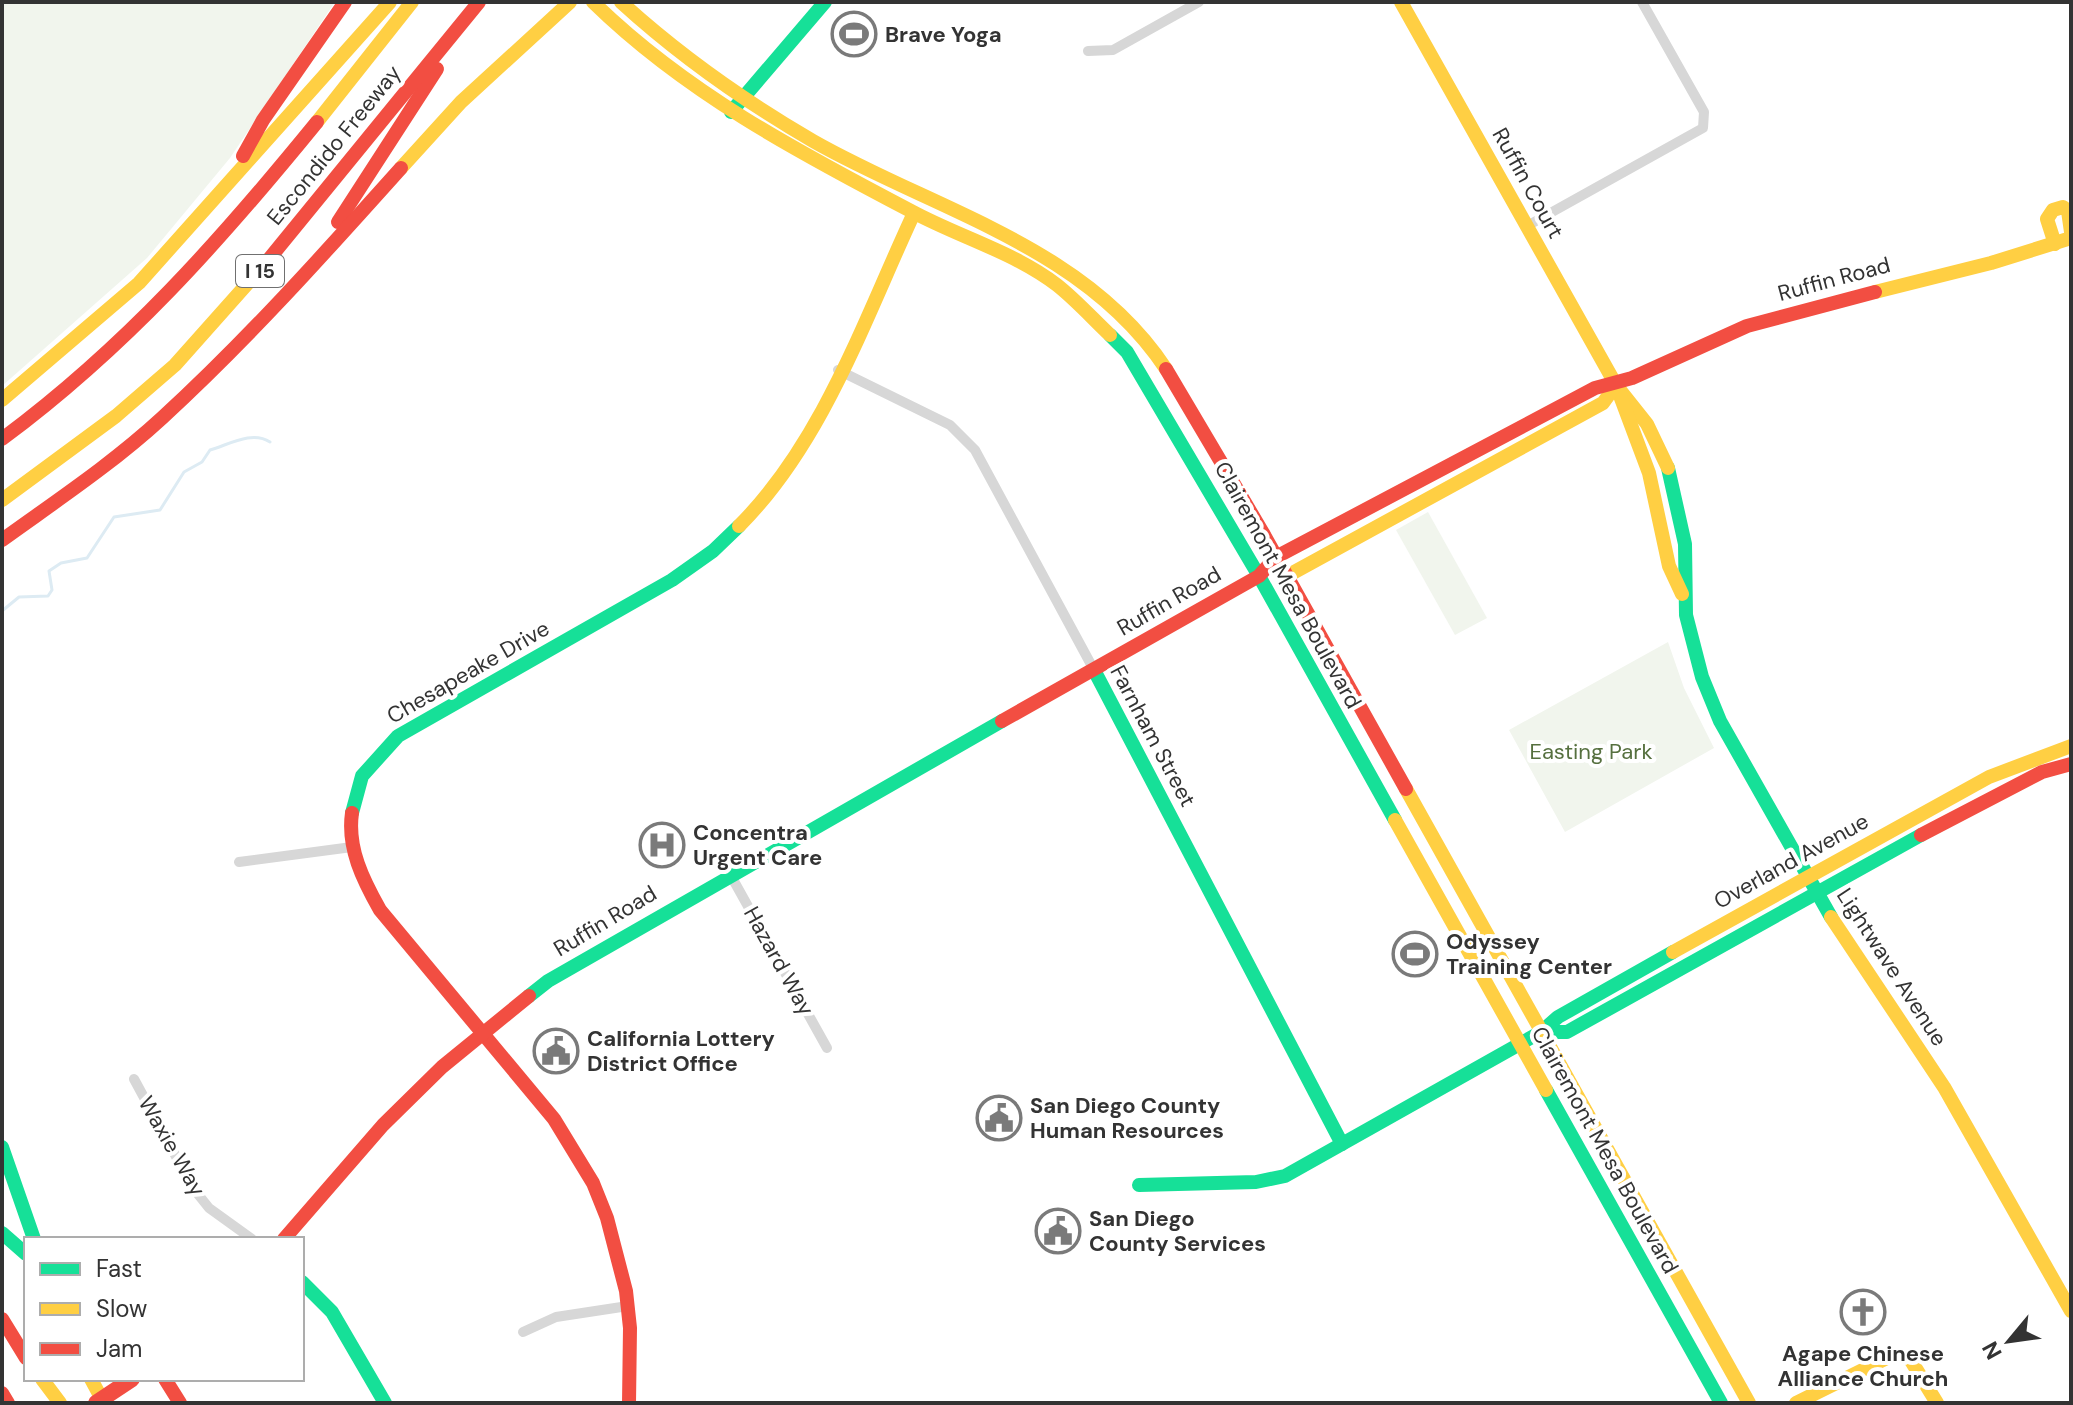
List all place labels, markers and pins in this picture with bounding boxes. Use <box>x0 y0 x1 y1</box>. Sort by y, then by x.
sports icon: Brave Yoga <box>830 10 878 58</box>
place label: Brave Yoga <box>885 20 1002 49</box>
place label: Concentra Urgent Care <box>693 818 822 872</box>
hospital icon: Concentra Urgent Care <box>638 821 686 869</box>
place label: Odyssey Training Center <box>1446 927 1612 981</box>
sports icon: Odyssey Training Center <box>1391 930 1439 978</box>
place label: California Lottery District Office <box>587 1024 775 1078</box>
public building icon: California Lottery District Office <box>532 1027 580 1075</box>
place label: San Diego County Human Resources <box>1030 1091 1224 1145</box>
public building icon: San Diego County Human Resources <box>975 1094 1023 1142</box>
place label: San Diego County Services <box>1089 1204 1266 1258</box>
public building icon: San Diego County Services <box>1034 1207 1082 1255</box>
church icon: Agape Chinese Alliance Church <box>1839 1288 1887 1336</box>
place label: Agape Chinese Alliance Church <box>1778 1339 1948 1393</box>

